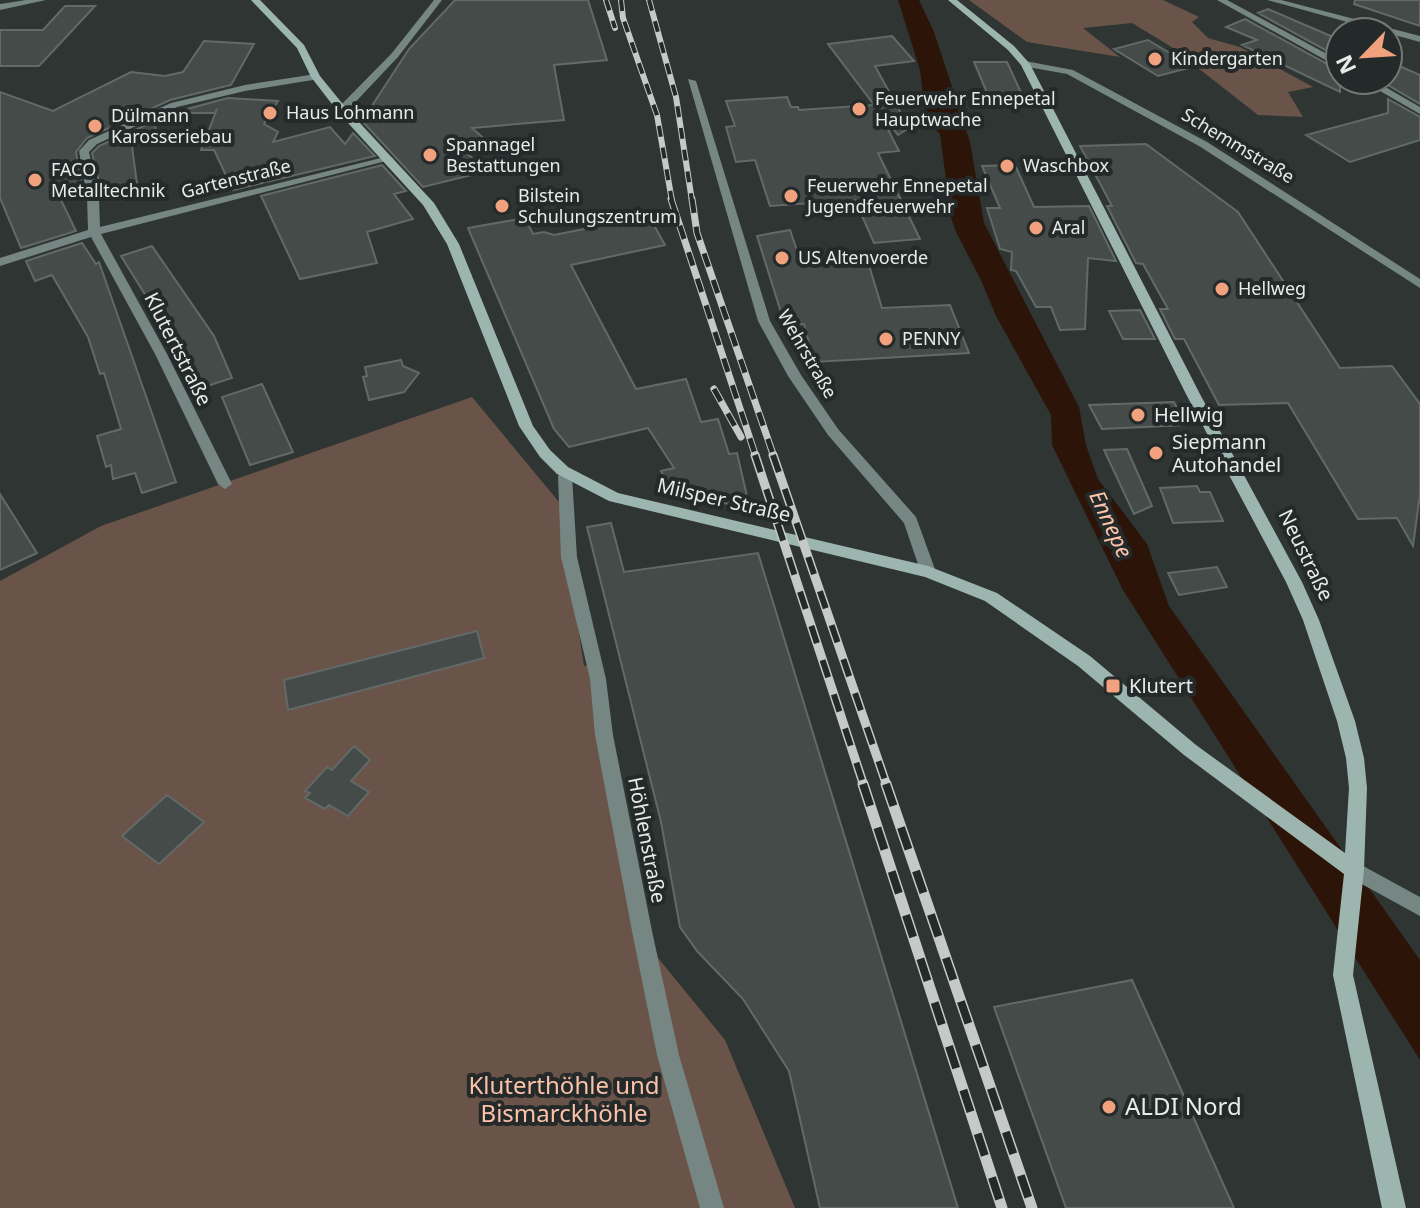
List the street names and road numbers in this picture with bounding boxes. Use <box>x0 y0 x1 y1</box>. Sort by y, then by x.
street label: Schemmstraße <box>1178 102 1299 188</box>
street label: Gartenstraße <box>178 153 293 203</box>
street label: Klutertstraße <box>138 288 219 410</box>
street label: Wehrstraße <box>773 305 843 402</box>
street label: Milsper Straße <box>655 471 794 528</box>
street label: Neustraße <box>1273 505 1340 605</box>
street label: Höhlenstraße <box>622 775 673 905</box>

